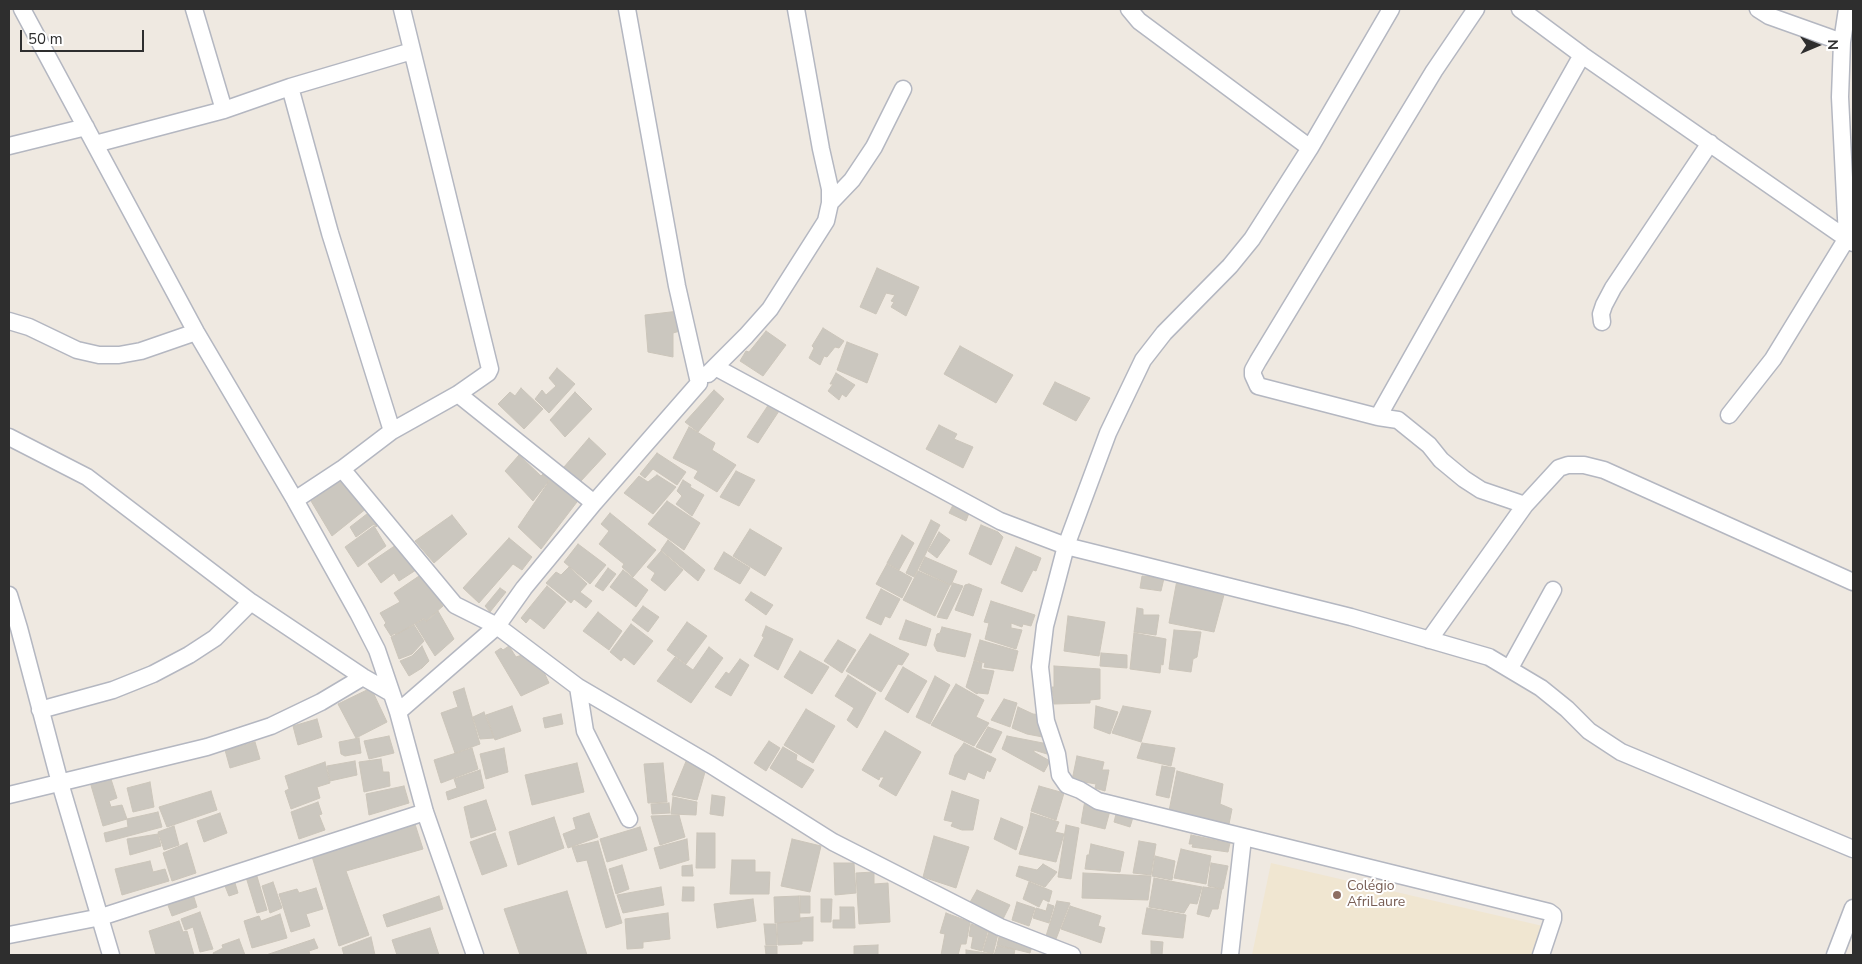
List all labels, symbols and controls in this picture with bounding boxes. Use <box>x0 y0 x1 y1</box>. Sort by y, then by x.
scale bar <box>22 20 146 52</box>
north arrow <box>1792 20 1842 70</box>
text: 50 m <box>28 29 63 49</box>
text: N <box>1823 39 1842 50</box>
place label: Colégio AfriLaure <box>1347 879 1405 912</box>
marker: Colégio AfriLaure <box>1331 889 1343 901</box>

